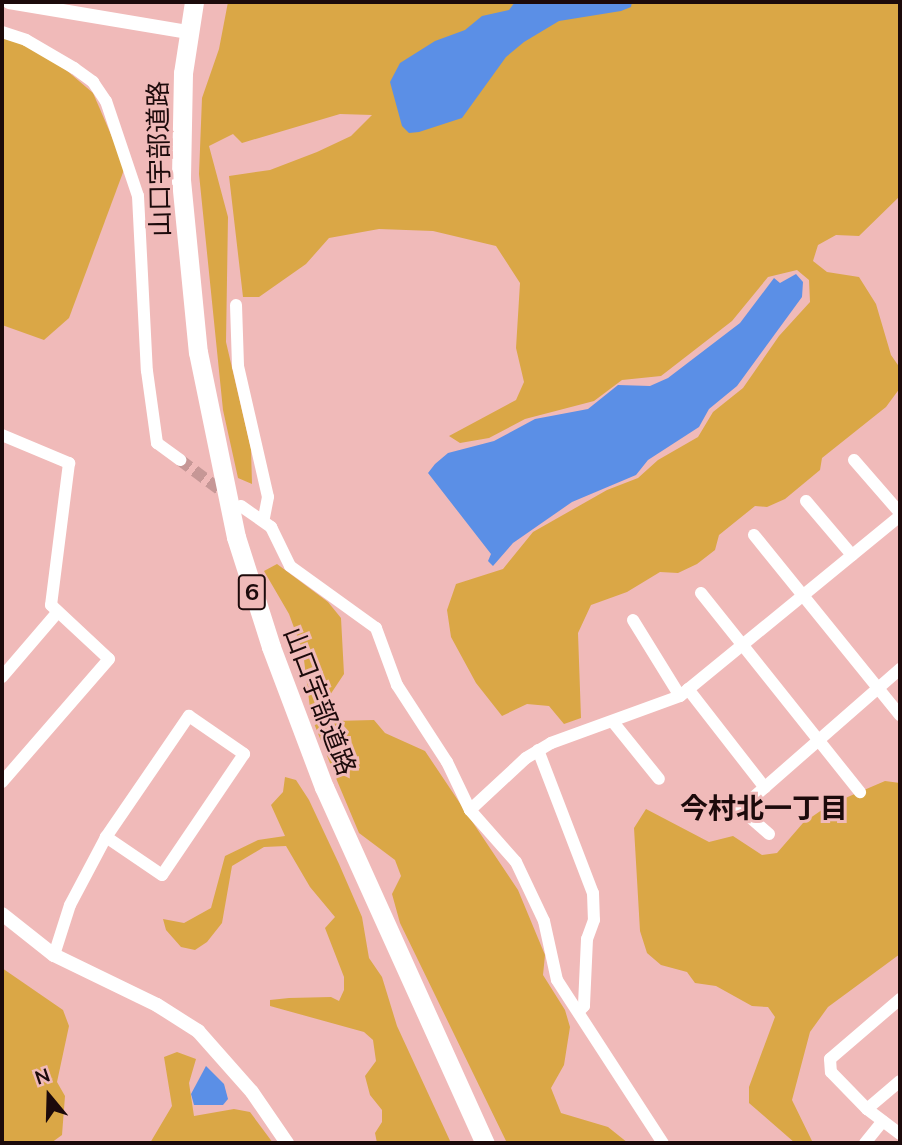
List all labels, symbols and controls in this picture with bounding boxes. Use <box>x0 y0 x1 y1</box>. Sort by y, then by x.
street label: 山口宇部道路 <box>142 81 176 237</box>
road number: 6 <box>236 572 268 612</box>
street label: 山口宇部道路 <box>277 623 363 779</box>
district label: 今村北一丁目 <box>680 791 848 825</box>
north arrow <box>14 1061 84 1131</box>
text: N <box>31 1062 53 1090</box>

